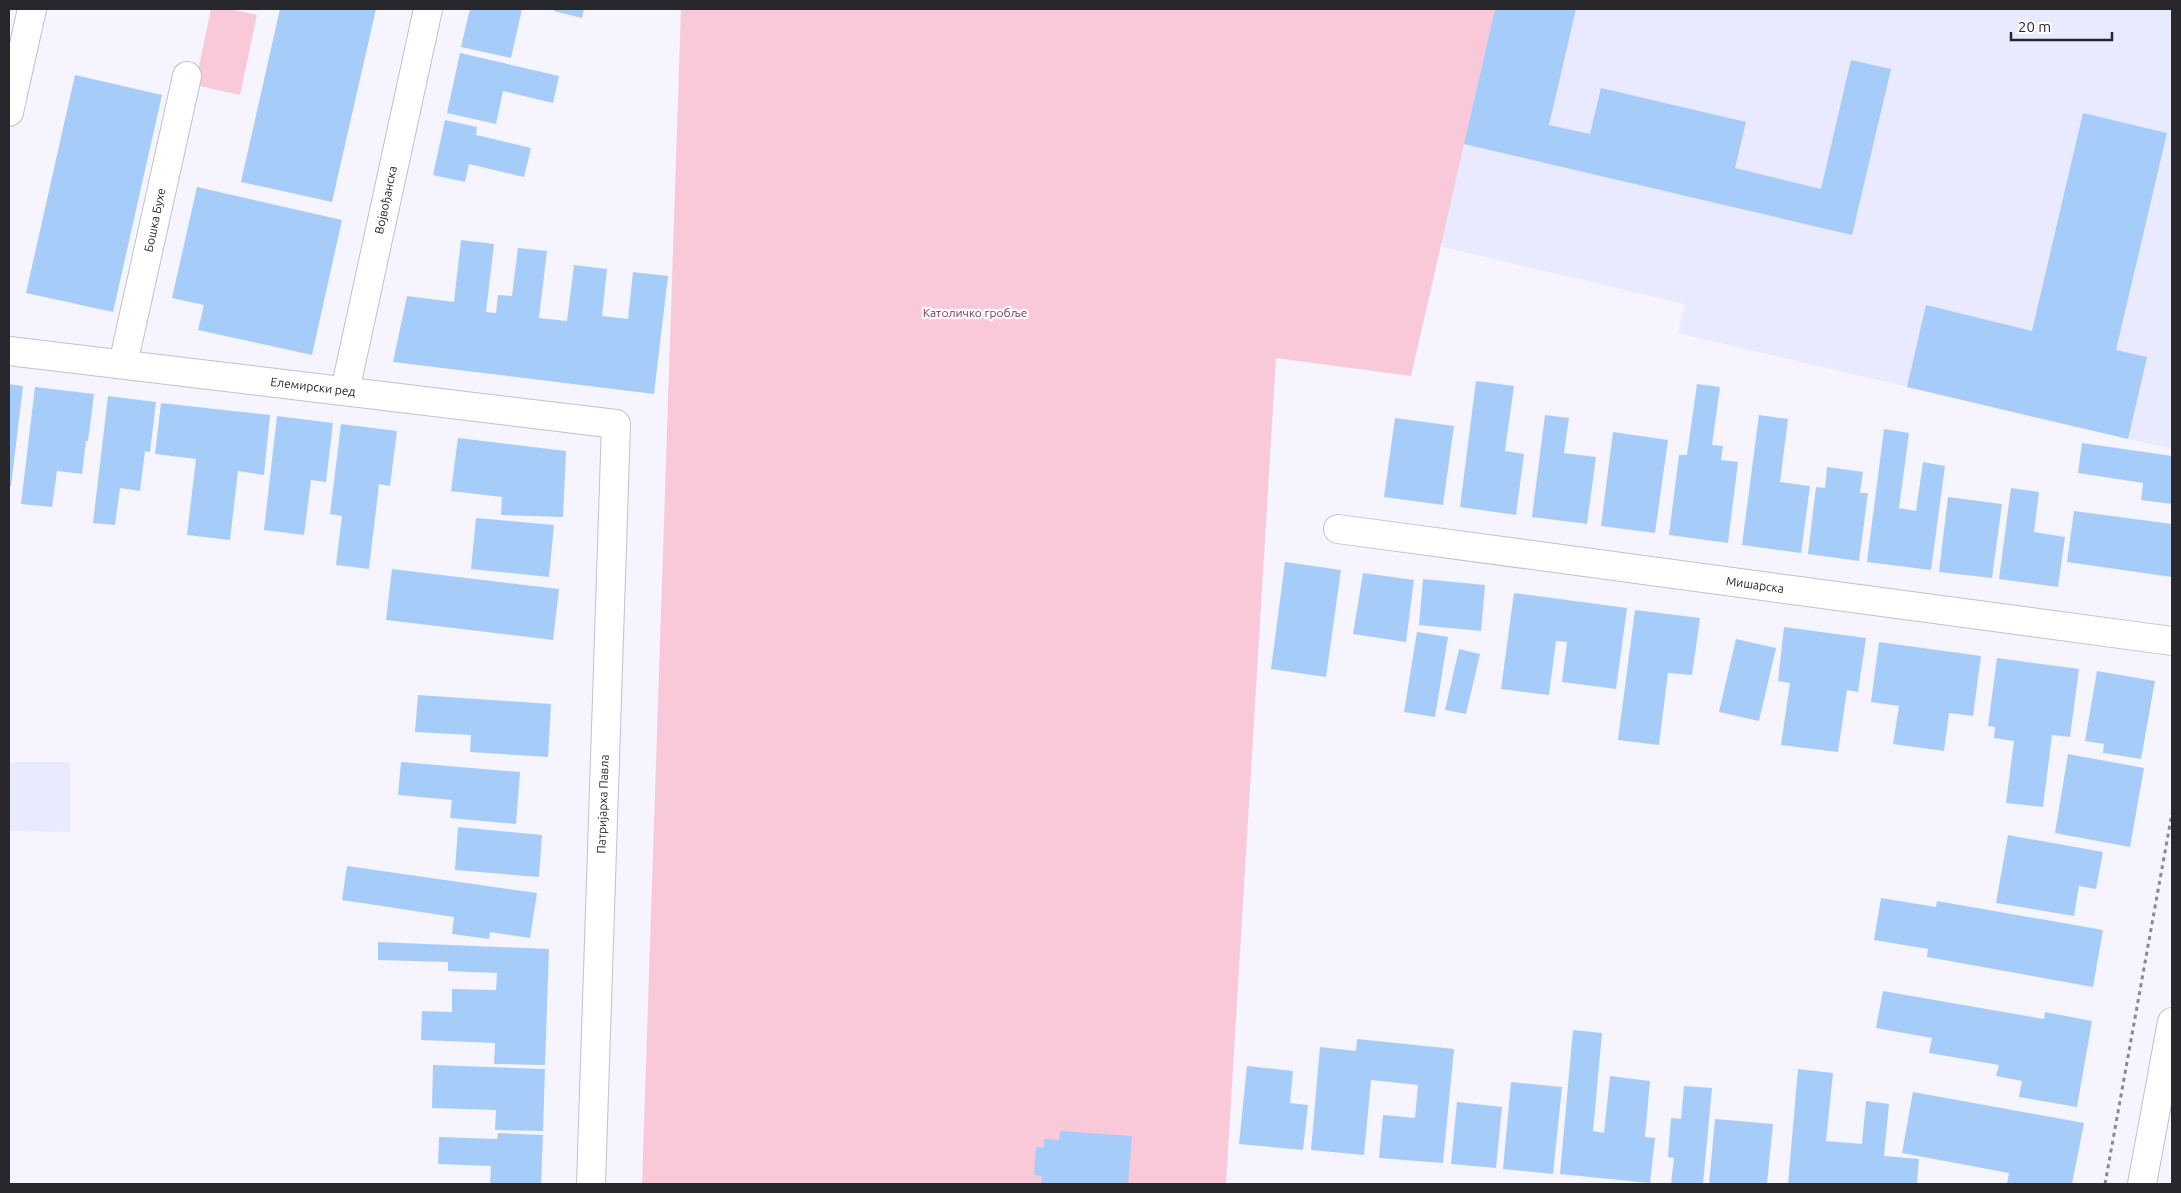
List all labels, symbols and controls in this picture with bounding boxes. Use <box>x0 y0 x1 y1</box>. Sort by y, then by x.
scale bar <box>2011 10 2112 42</box>
text: 20 m <box>2018 18 2051 35</box>
street label: Војвођанска <box>372 165 399 235</box>
street label: Бошка Бухе <box>141 187 168 253</box>
park label: Католичко гробље <box>923 306 1027 319</box>
street label: Елемирски ред <box>270 375 356 398</box>
street label: Мишарска <box>1725 574 1785 595</box>
street label: Патријарха Павла <box>594 754 611 854</box>

